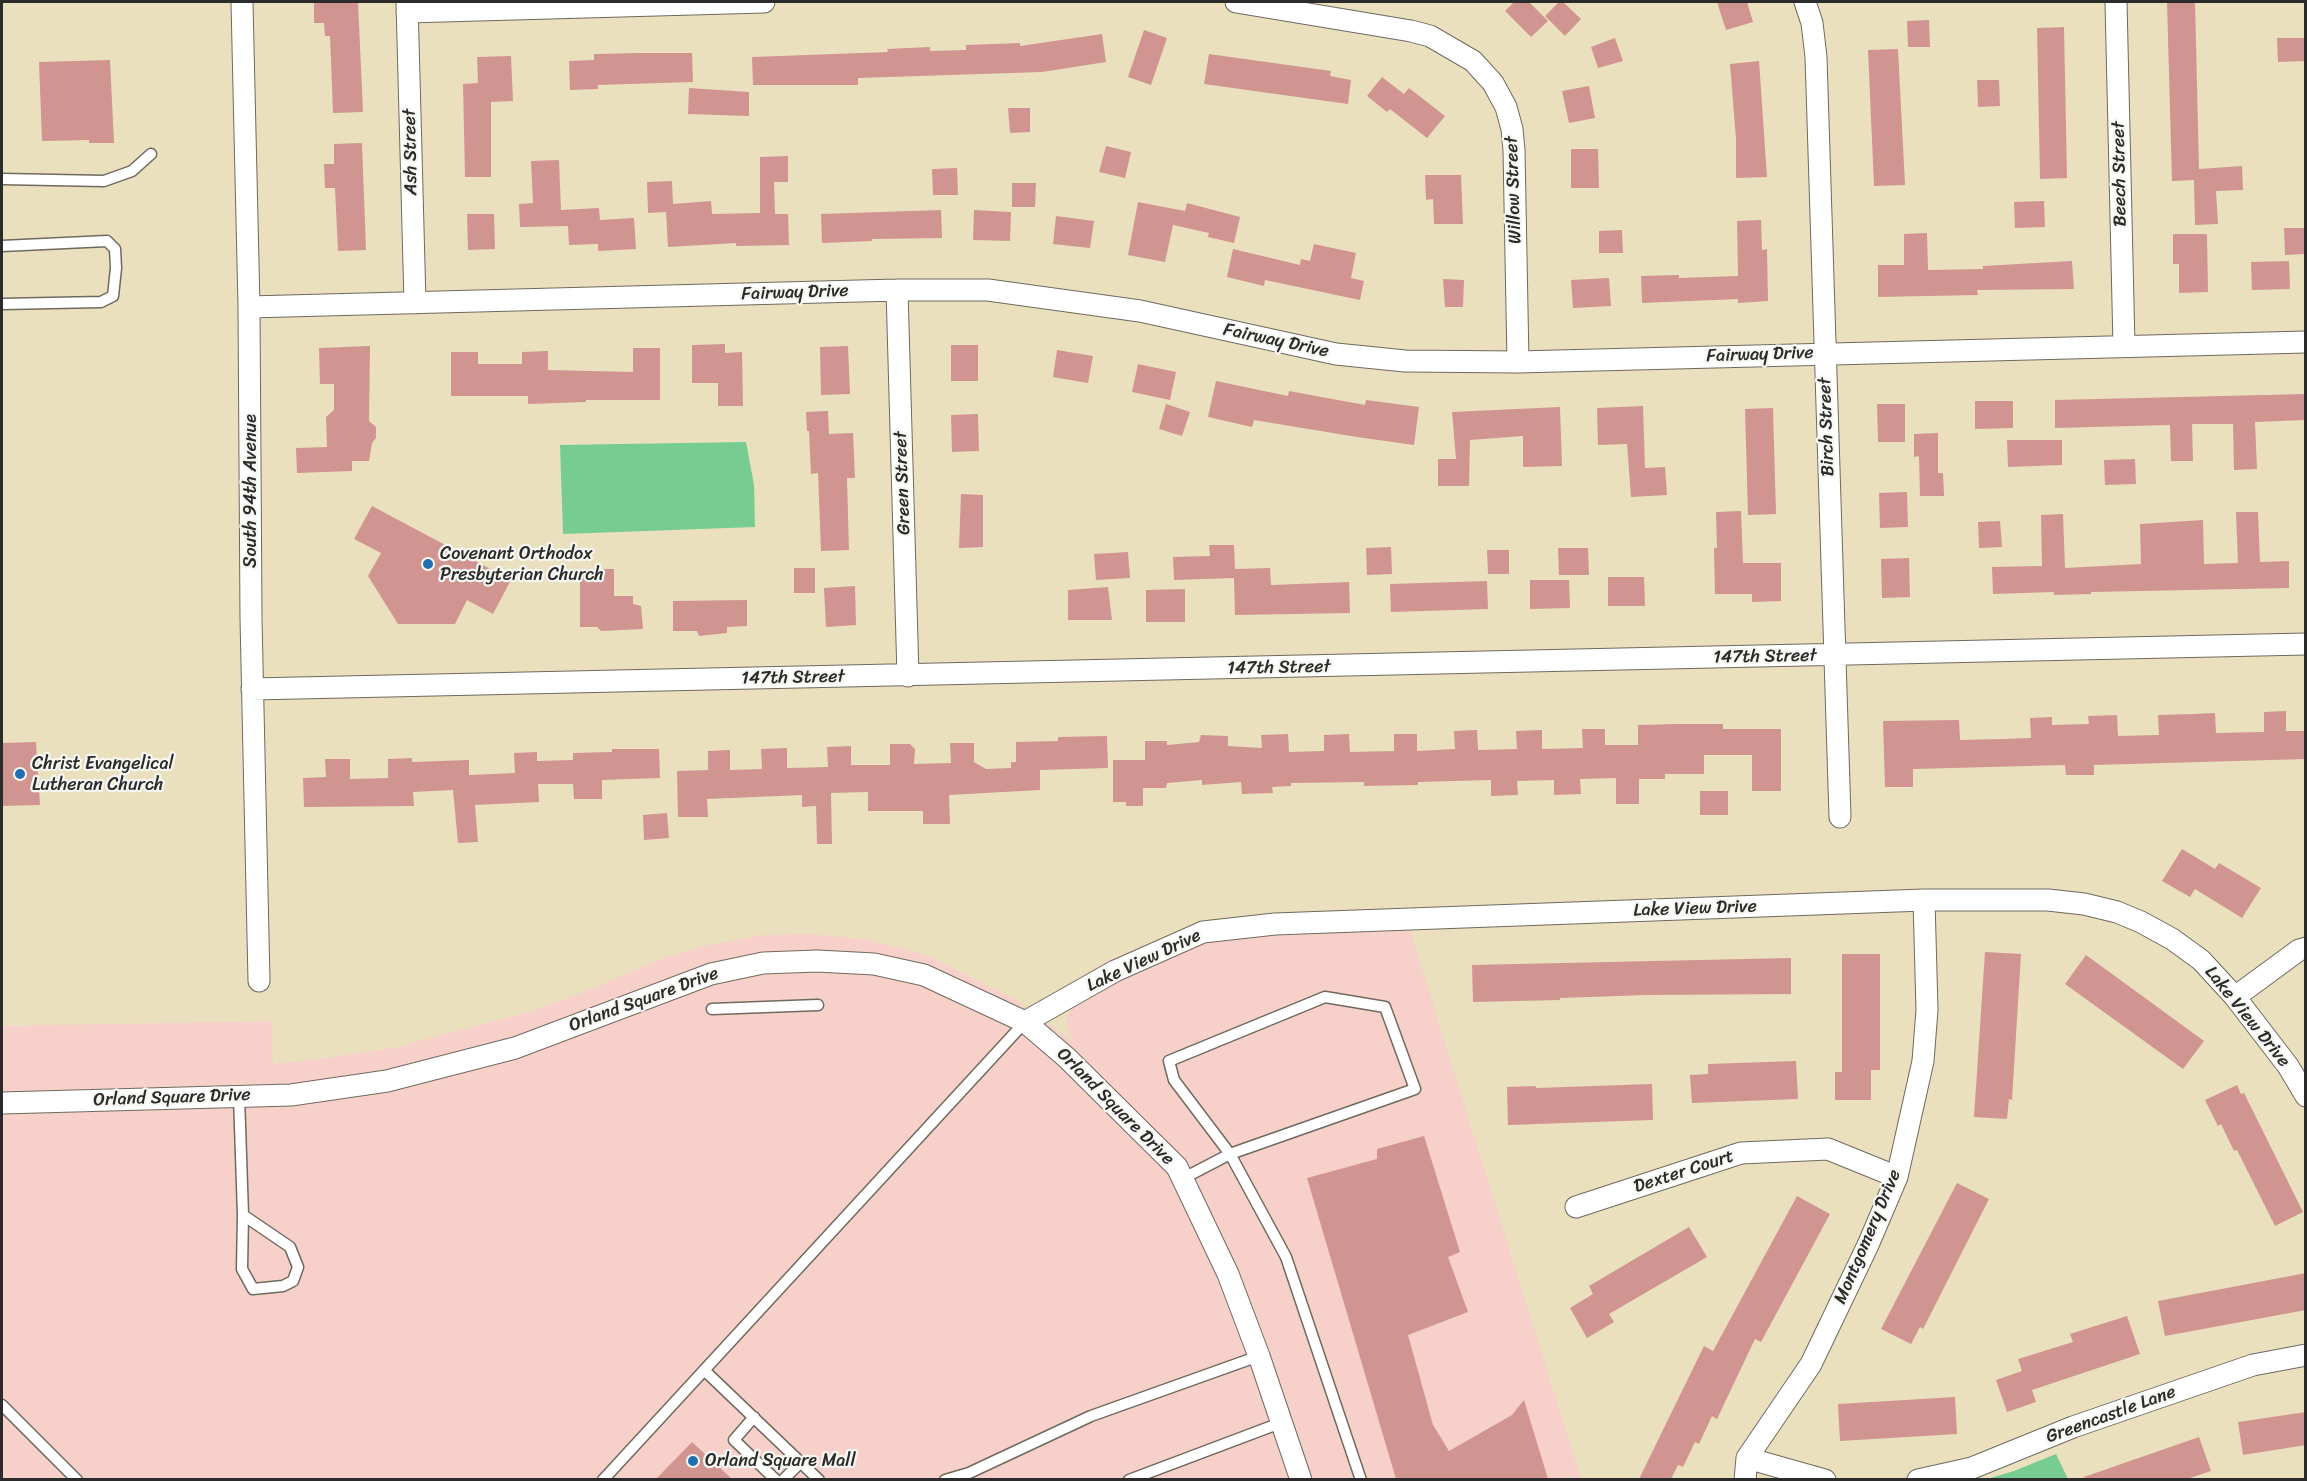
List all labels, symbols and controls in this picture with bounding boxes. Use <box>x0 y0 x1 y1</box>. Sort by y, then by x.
street label: Ash Street <box>399 109 423 195</box>
street label: Beech Street <box>2108 121 2132 227</box>
street label: Willow Street <box>1501 136 1527 244</box>
street label: Fairway Drive <box>741 280 849 306</box>
street label: Fairway Drive <box>1221 319 1331 363</box>
street label: Fairway Drive <box>1706 342 1814 368</box>
street label: Birch Street <box>1814 377 1840 477</box>
street label: South 94th Avenue <box>240 414 262 568</box>
street label: Green Street <box>890 431 916 535</box>
place label: Covenant Orthodox Presbyterian Church <box>440 543 604 586</box>
marker: Covenant Orthodox Presbyterian Church <box>421 557 435 571</box>
street label: 147th Street <box>1713 645 1817 669</box>
street label: 147th Street <box>1227 656 1331 680</box>
street label: 147th Street <box>741 666 845 690</box>
place label: Christ Evangelical Lutheran Church <box>32 753 174 795</box>
marker: Christ Evangelical Lutheran Church <box>13 767 27 781</box>
street label: Lake View Drive <box>1633 896 1757 922</box>
street label: Lake View Drive <box>1083 925 1205 997</box>
street label: Lake View Drive <box>2200 962 2294 1072</box>
street label: Orland Square Drive <box>566 963 722 1037</box>
street label: Orland Square Drive <box>1052 1044 1178 1170</box>
street label: Orland Square Drive <box>93 1084 251 1112</box>
street label: Dexter Court <box>1631 1146 1737 1198</box>
street label: Montgomery Drive <box>1830 1166 1906 1308</box>
street label: Greencastle Lane <box>2043 1382 2179 1448</box>
place label: Orland Square Mall <box>705 1450 856 1472</box>
marker: Orland Square Mall <box>686 1454 700 1468</box>

